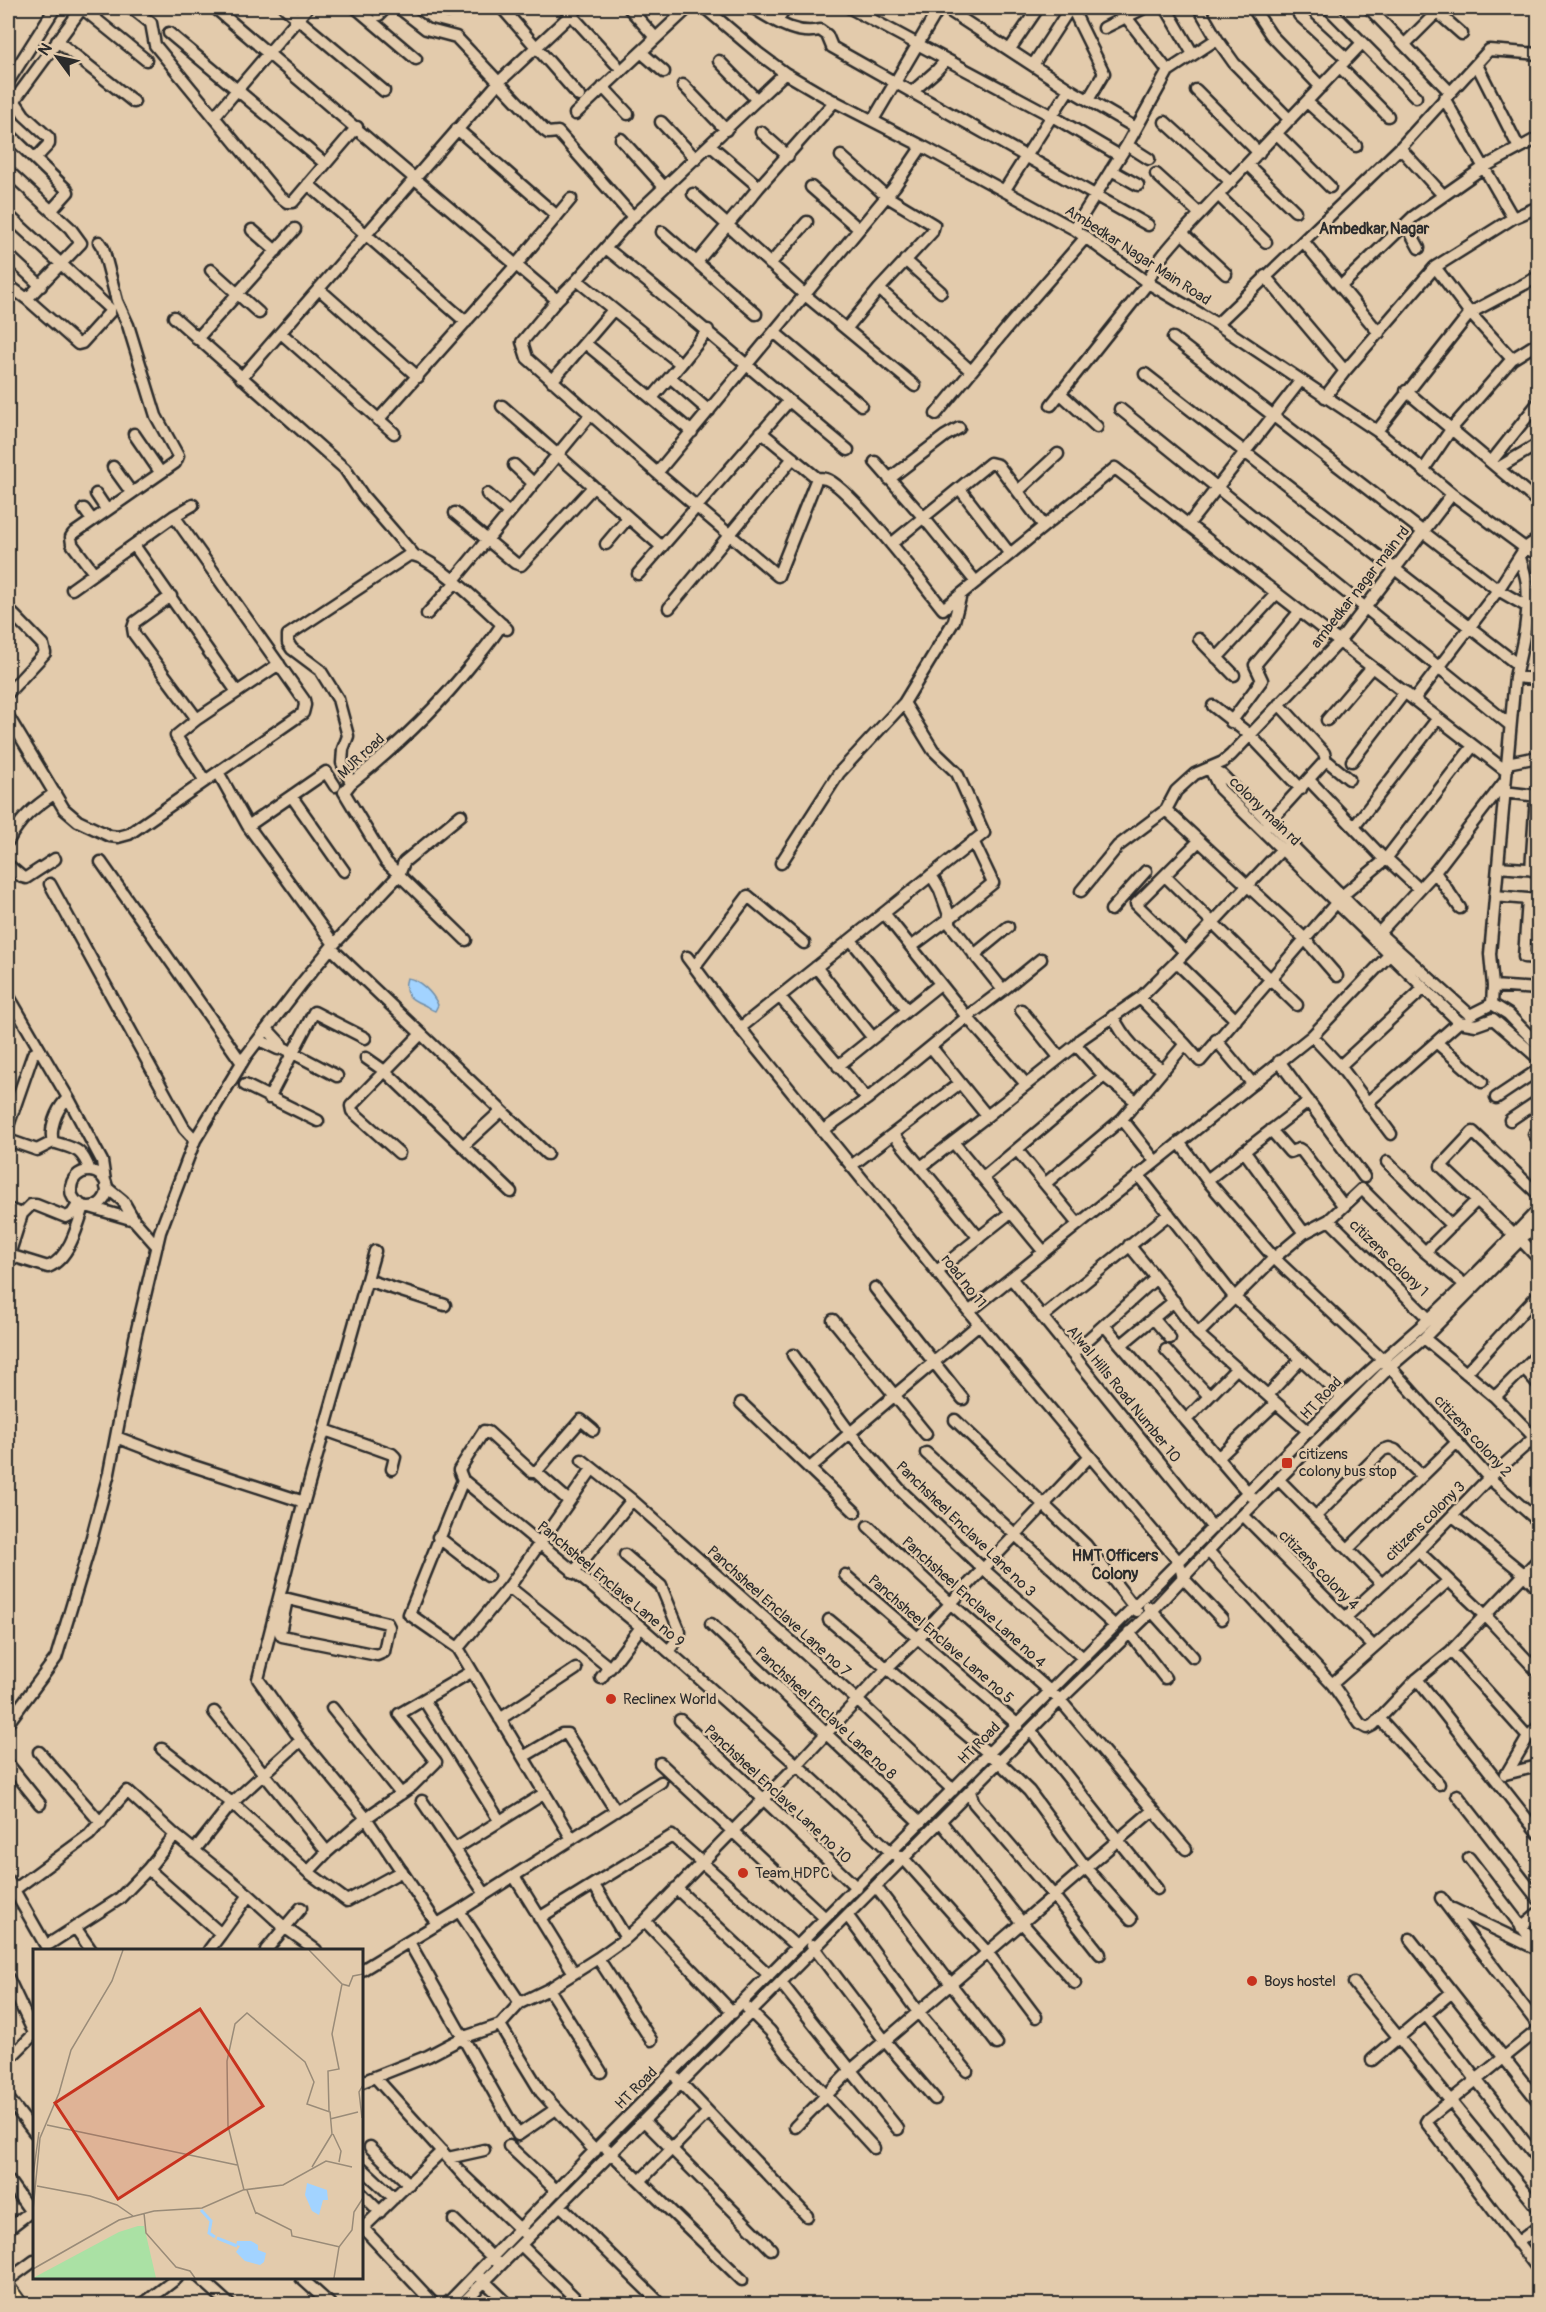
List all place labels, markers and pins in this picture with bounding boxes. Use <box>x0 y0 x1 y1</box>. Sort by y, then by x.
place label: citizens colony bus stop <box>1299 1445 1397 1481</box>
marker: citizens colony bus stop <box>1280 1456 1294 1470</box>
place label: Reclinex World <box>623 1690 717 1709</box>
marker: Reclinex World <box>604 1692 618 1706</box>
place label: Team HDPC <box>755 1864 830 1883</box>
marker: Team HDPC <box>736 1866 750 1880</box>
place label: Boys hostel <box>1264 1972 1336 1991</box>
marker: Boys hostel <box>1245 1974 1259 1988</box>

